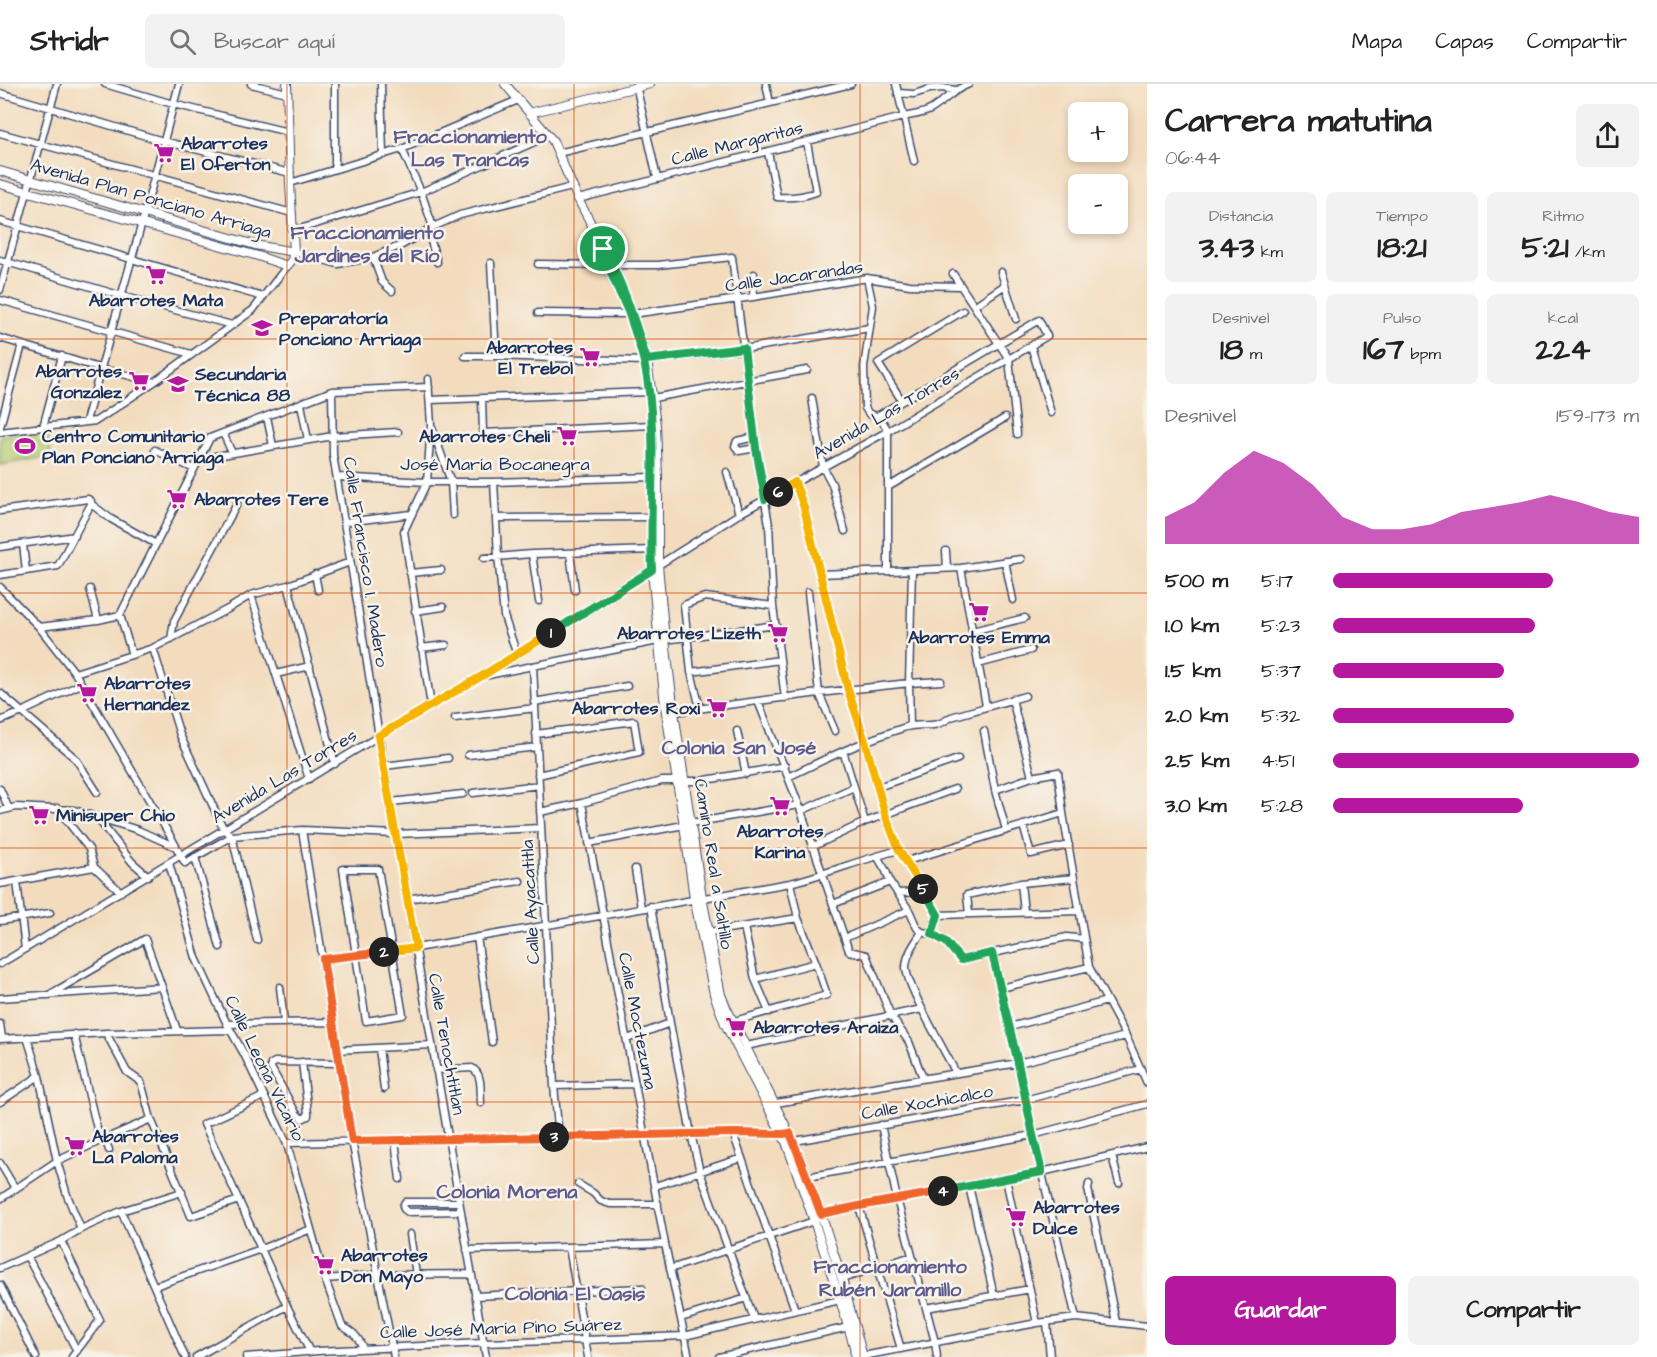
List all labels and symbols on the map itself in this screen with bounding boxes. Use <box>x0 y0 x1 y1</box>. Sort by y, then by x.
street label: Calle Margaritas <box>669 115 806 173</box>
district label: Fraccionamiento Las Trancas <box>393 123 548 174</box>
place label: Abarrotes El Oferton <box>181 131 271 177</box>
supermarket icon: Abarrotes El Oferton <box>152 141 176 165</box>
street label: Avenida Plan Ponciano Arriaga <box>27 152 274 246</box>
district label: Fraccionamiento Jardines del Río <box>290 219 445 270</box>
pin <box>577 223 628 274</box>
street label: Calle Jacarandas <box>723 254 865 299</box>
supermarket icon: Abarrotes Mata <box>144 263 168 287</box>
place label: Abarrotes Mata <box>89 288 224 313</box>
place label: Preparatoría Ponciano Arriaga <box>279 306 422 353</box>
school or university icon: Preparatoría Ponciano Arriaga <box>250 316 274 340</box>
place label: Abarrotes El Trebol <box>486 335 573 381</box>
supermarket icon: Abarrotes El Trebol <box>578 345 602 369</box>
place label: Abarrotes Gonzalez <box>35 359 123 405</box>
street label: Avenida Las Torres <box>808 361 964 466</box>
place label: Secundaria Técnica 88 <box>194 362 290 408</box>
supermarket icon: Abarrotes Gonzalez <box>127 369 151 393</box>
school or university icon: Secundaria Técnica 88 <box>166 372 190 396</box>
place label: Centro Comunitario Plan Ponciano Arriaga <box>42 424 224 471</box>
place label: Abarrotes Cheli <box>419 424 550 449</box>
supermarket icon: Abarrotes Cheli <box>555 424 579 448</box>
sports icon: Centro Comunitario Plan Ponciano Arriaga <box>13 434 37 458</box>
street label: José María Bocanegra <box>400 452 590 478</box>
street label: Calle Francisco I. Madero <box>337 455 394 669</box>
pin: 6 <box>763 477 793 507</box>
supermarket icon: Abarrotes Tere <box>165 487 189 511</box>
place label: Abarrotes Tere <box>194 487 329 512</box>
supermarket icon: Abarrotes Emma <box>967 600 991 624</box>
pin: 1 <box>536 618 566 648</box>
place label: Abarrotes Lizeth <box>617 621 762 646</box>
supermarket icon: Abarrotes Lizeth <box>766 621 790 645</box>
place label: Abarrotes Emma <box>908 625 1051 650</box>
place label: Abarrotes Hernandez <box>104 671 191 717</box>
supermarket icon: Abarrotes Hernandez <box>75 681 99 705</box>
place label: Abarrotes Roxi <box>572 696 700 721</box>
supermarket icon: Abarrotes Roxi <box>705 696 729 720</box>
street label: Avenida Las Torres <box>207 723 362 830</box>
district label: Colonia San José <box>662 734 817 762</box>
street label: Camino Real a Saltillo <box>688 777 739 951</box>
supermarket icon: Abarrotes Karina <box>768 794 792 818</box>
supermarket icon: Minisuper Chio <box>27 803 51 827</box>
place label: Minisuper Chio <box>56 803 176 828</box>
place label: Abarrotes Karina <box>737 819 823 865</box>
street label: Calle Ayacatitla <box>515 839 547 965</box>
pin: 5 <box>908 874 938 904</box>
pin: 2 <box>369 937 399 967</box>
street label: Calle Moctezuma <box>612 950 663 1092</box>
street label: Calle Tenochtitlan <box>422 971 471 1117</box>
street label: Calle Leona Vicario <box>218 991 311 1145</box>
supermarket icon: Abarrotes Araiza <box>724 1015 748 1039</box>
place label: Abarrotes Araiza <box>753 1015 899 1040</box>
street label: Calle Xochicalco <box>859 1079 995 1126</box>
pin: 3 <box>539 1122 569 1152</box>
place label: Abarrotes La Paloma <box>92 1124 179 1170</box>
supermarket icon: Abarrotes La Paloma <box>63 1134 87 1158</box>
pin: 4 <box>928 1176 958 1206</box>
district label: Colonia Morena <box>437 1178 578 1206</box>
place label: Abarrotes Dulce <box>1033 1195 1120 1241</box>
supermarket icon: Abarrotes Dulce <box>1004 1205 1028 1229</box>
place label: Abarrotes Don Mayo <box>341 1243 428 1290</box>
supermarket icon: Abarrotes Don Mayo <box>312 1253 336 1277</box>
district label: Fraccionamiento Rubén Jaramillo <box>813 1253 968 1304</box>
district label: Colonia El Oasis <box>505 1280 645 1308</box>
street label: Calle José María Pino Suárez <box>380 1312 623 1345</box>

